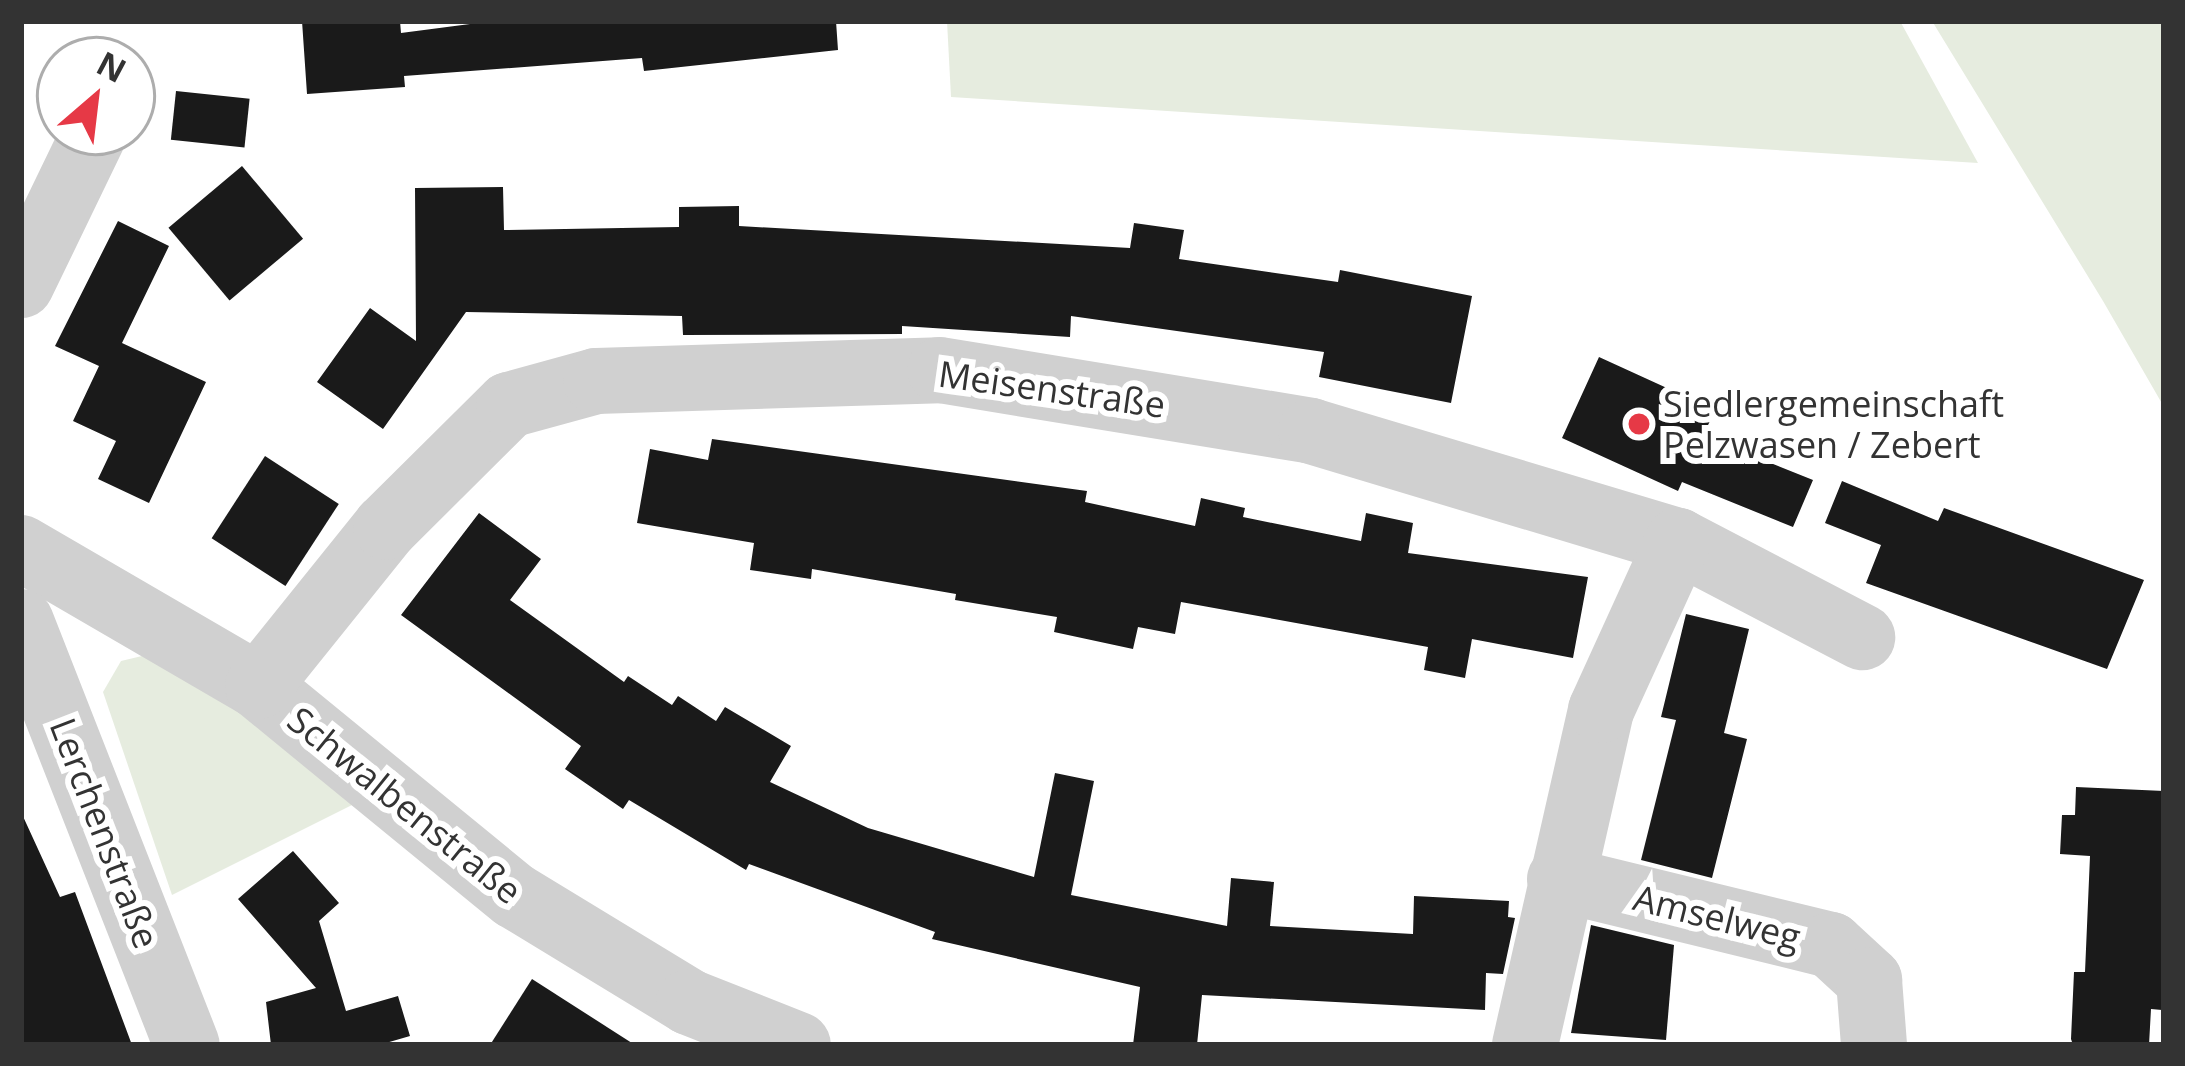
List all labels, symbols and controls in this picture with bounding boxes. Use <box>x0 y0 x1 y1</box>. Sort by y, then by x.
north arrow <box>36 36 156 156</box>
text: N <box>89 40 134 93</box>
street label: Meisenstraße <box>936 352 1168 426</box>
place label: Siedlergemeinschaft Pelzwasen / Zebert <box>1663 381 2004 466</box>
marker: Siedlergemeinschaft Pelzwasen / Zebert <box>1626 411 1652 437</box>
street label: Schwalbenstraße <box>280 698 530 912</box>
street label: Lerchenstraße <box>41 712 169 954</box>
street label: Amselweg <box>1629 875 1805 959</box>

